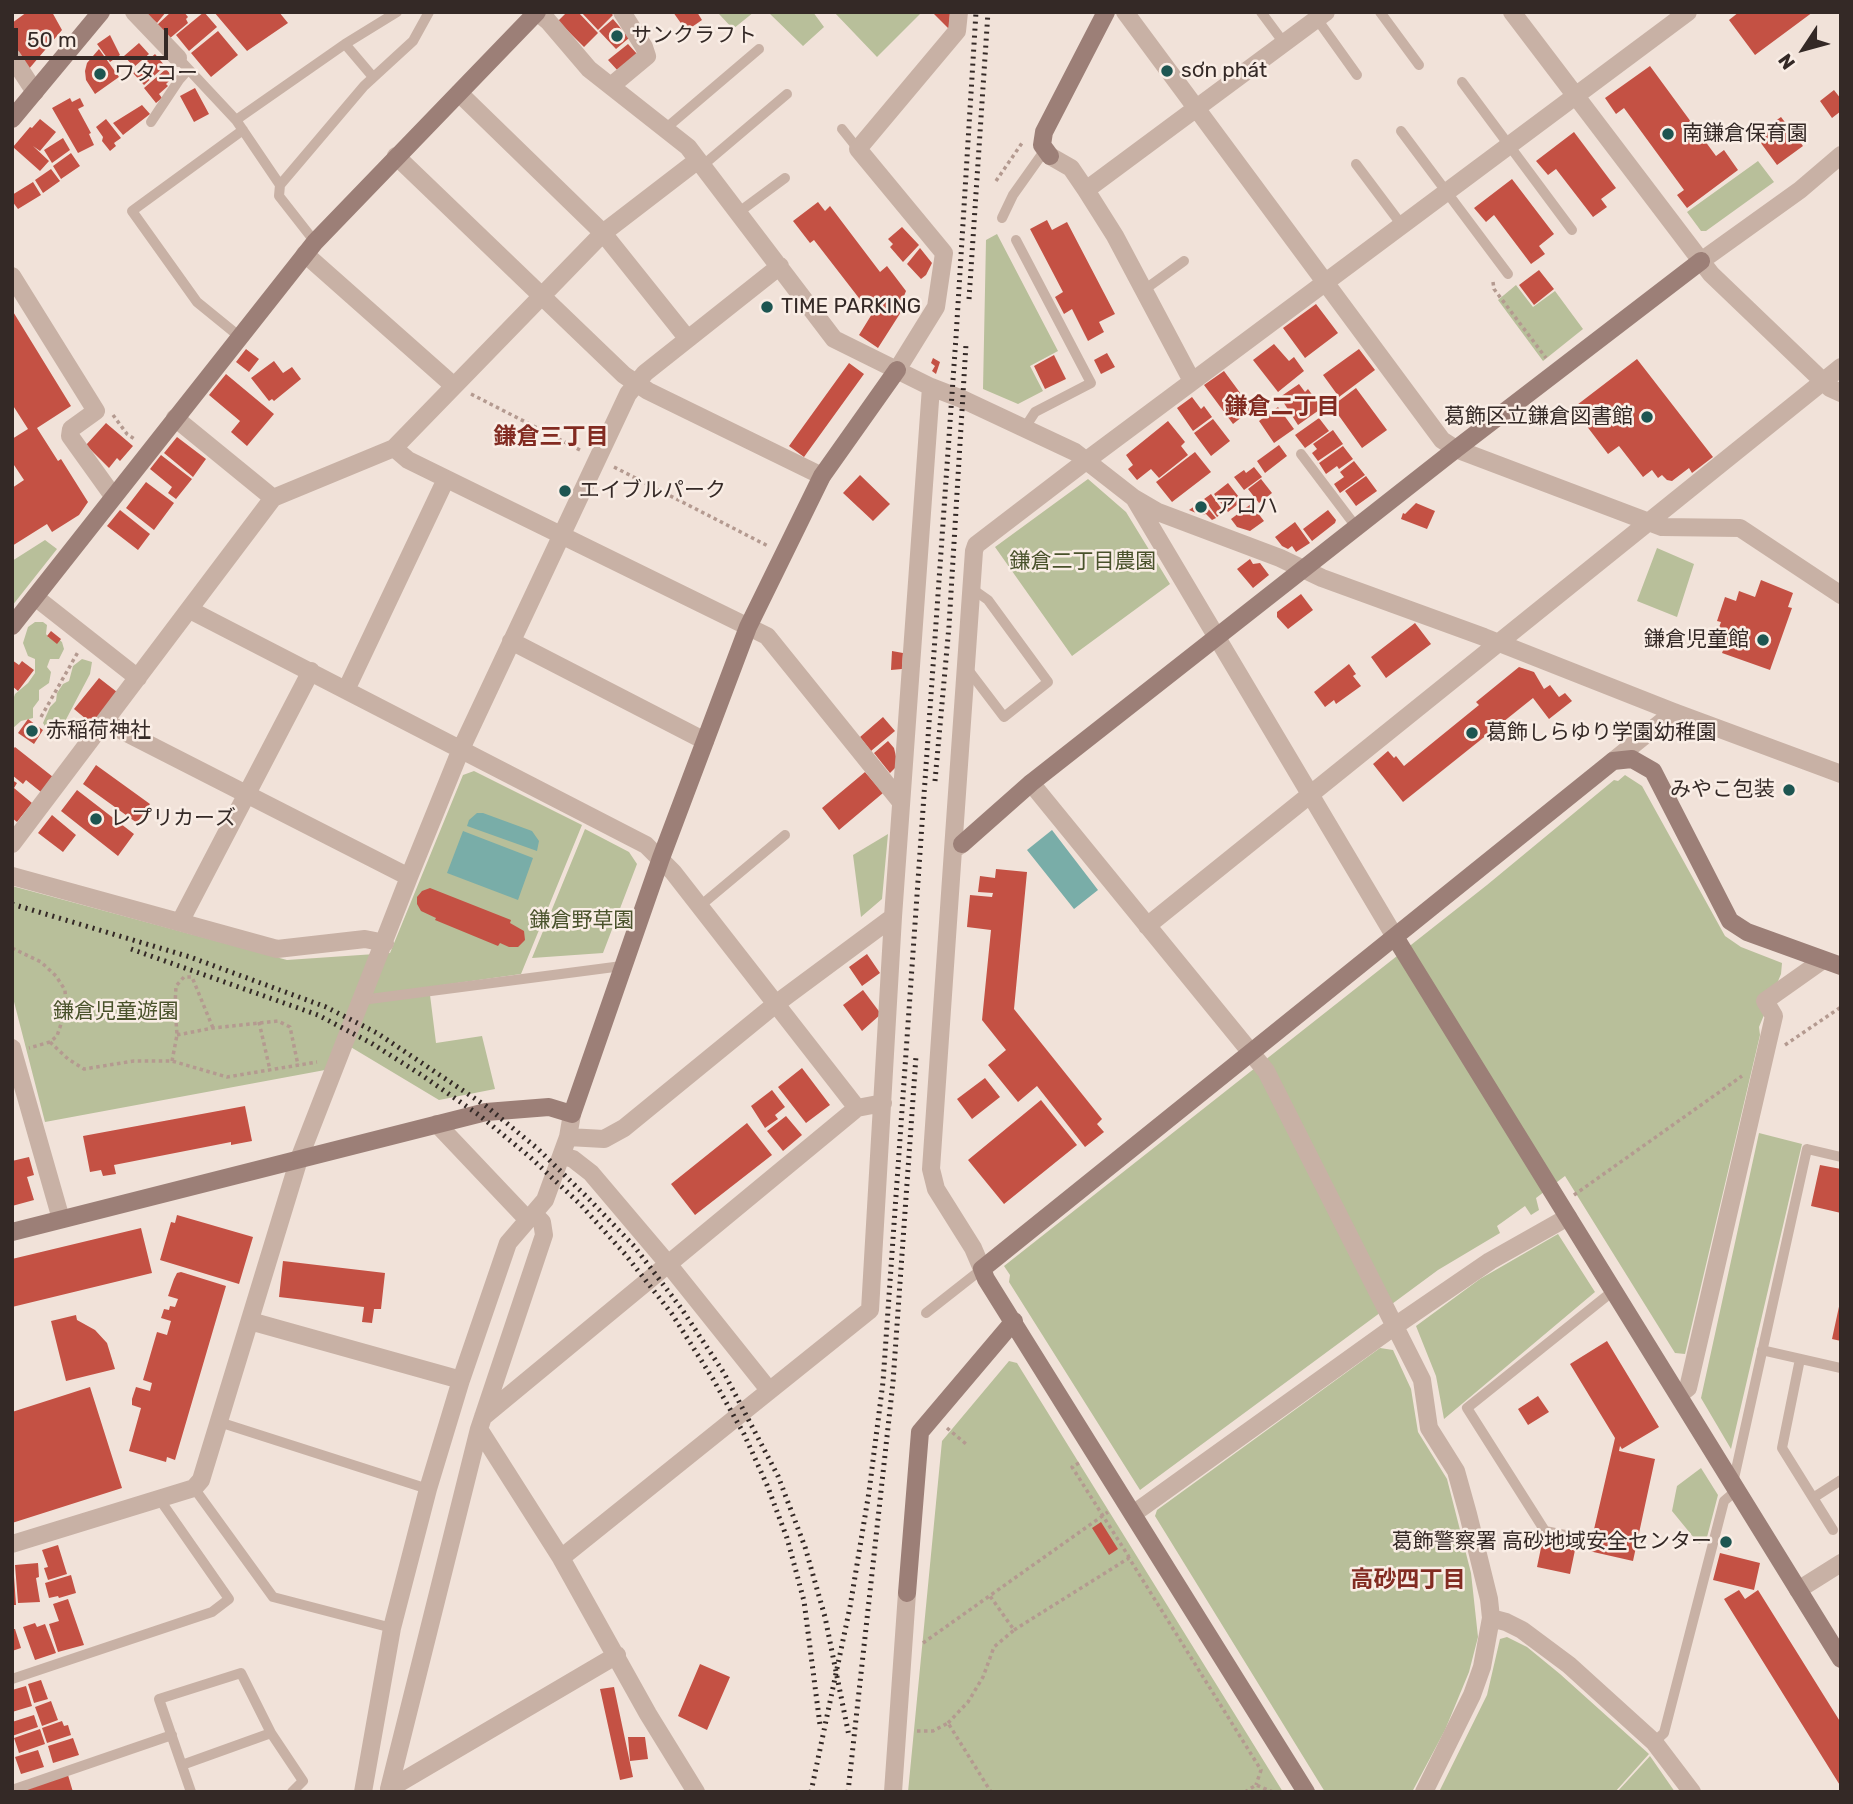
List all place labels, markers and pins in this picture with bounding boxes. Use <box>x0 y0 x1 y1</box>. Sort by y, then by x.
place label: サンクラフト <box>631 23 757 49</box>
marker: サンクラフト <box>609 28 625 44</box>
place label: sơn phát <box>1181 58 1267 84</box>
place label: ワタコー <box>114 61 198 87</box>
marker: sơn phát <box>1159 63 1175 79</box>
marker: ワタコー <box>92 66 108 82</box>
place label: 南鎌倉保育園 <box>1682 121 1808 147</box>
marker: 南鎌倉保育園 <box>1660 126 1676 142</box>
place label: TIME PARKING <box>781 294 921 320</box>
marker: TIME PARKING <box>759 299 775 315</box>
place label: 葛飾区立鎌倉図書館 <box>1444 404 1633 430</box>
marker: 葛飾区立鎌倉図書館 <box>1639 409 1655 425</box>
place label: エイブルパーク <box>579 478 726 504</box>
marker: エイブルパーク <box>557 483 573 499</box>
place label: アロハ <box>1215 494 1278 520</box>
marker: アロハ <box>1193 499 1209 515</box>
place label: 鎌倉児童館 <box>1644 627 1749 653</box>
marker: 鎌倉児童館 <box>1755 632 1771 648</box>
place label: 赤稲荷神社 <box>46 718 151 744</box>
place label: 葛飾しらゆり学園幼稚園 <box>1486 720 1717 746</box>
marker: 赤稲荷神社 <box>24 723 40 739</box>
marker: 葛飾しらゆり学園幼稚園 <box>1464 725 1480 741</box>
place label: みやこ包装 <box>1670 777 1775 803</box>
marker: みやこ包装 <box>1781 782 1797 798</box>
place label: レプリカーズ <box>110 806 236 832</box>
marker: レプリカーズ <box>88 811 104 827</box>
place label: 葛飾警察署 高砂地域安全センター <box>1392 1529 1712 1555</box>
marker: 葛飾警察署 高砂地域安全センター <box>1718 1534 1734 1550</box>

